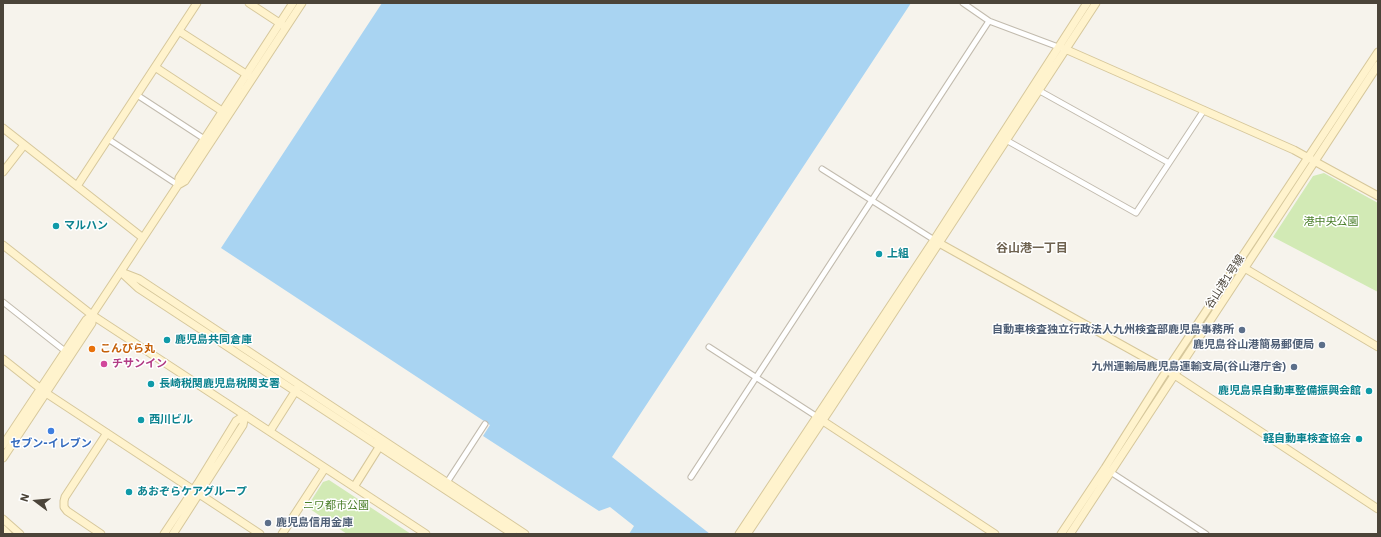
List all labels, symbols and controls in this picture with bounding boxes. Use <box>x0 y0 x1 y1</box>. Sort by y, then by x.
park label: 港中央公園 <box>1304 215 1358 229</box>
place label: マルハン <box>64 219 108 233</box>
marker: マルハン <box>51 221 61 231</box>
district label: 谷山港一丁目 <box>996 242 1068 256</box>
place label: 上組 <box>887 247 909 261</box>
marker: 上組 <box>874 249 884 259</box>
street label: 谷山港1号線 <box>1203 253 1247 311</box>
place label: 自動車検査独立行政法人九州検査部鹿児島事務所 <box>992 323 1234 337</box>
marker: 自動車検査独立行政法人九州検査部鹿児島事務所 <box>1237 325 1247 335</box>
place label: 鹿児島共同倉庫 <box>175 333 252 347</box>
marker: 鹿児島共同倉庫 <box>162 335 172 345</box>
place label: 鹿児島谷山港簡易郵便局 <box>1193 338 1314 352</box>
marker: 鹿児島谷山港簡易郵便局 <box>1317 340 1327 350</box>
place label: こんぴら丸 <box>100 342 155 356</box>
marker: こんぴら丸 <box>87 344 97 354</box>
place label: チサンイン <box>112 357 167 371</box>
marker: チサンイン <box>99 359 109 369</box>
place label: 九州運輸局鹿児島運輸支局(谷山港庁舎) <box>1092 360 1286 374</box>
marker: 九州運輸局鹿児島運輸支局(谷山港庁舎) <box>1289 362 1299 372</box>
place label: 長崎税関鹿児島税関支署 <box>159 377 280 391</box>
marker: 長崎税関鹿児島税関支署 <box>146 379 156 389</box>
place label: 鹿児島県自動車整備振興会館 <box>1218 384 1361 398</box>
marker: 鹿児島県自動車整備振興会館 <box>1364 386 1374 396</box>
place label: 西川ビル <box>149 413 193 427</box>
marker: 西川ビル <box>136 415 146 425</box>
marker: セブン-イレブン <box>46 426 56 436</box>
place label: 軽自動車検査協会 <box>1263 432 1351 446</box>
marker: 軽自動車検査協会 <box>1354 434 1364 444</box>
place label: セブン-イレブン <box>10 437 92 451</box>
north arrow <box>16 481 56 521</box>
place label: あおぞらケアグループ <box>137 485 247 499</box>
marker: あおぞらケアグループ <box>124 487 134 497</box>
text: N <box>17 492 32 503</box>
park label: ニワ都市公園 <box>303 499 369 513</box>
place label: 鹿児島信用金庫 <box>276 516 353 530</box>
marker: 鹿児島信用金庫 <box>263 518 273 528</box>

